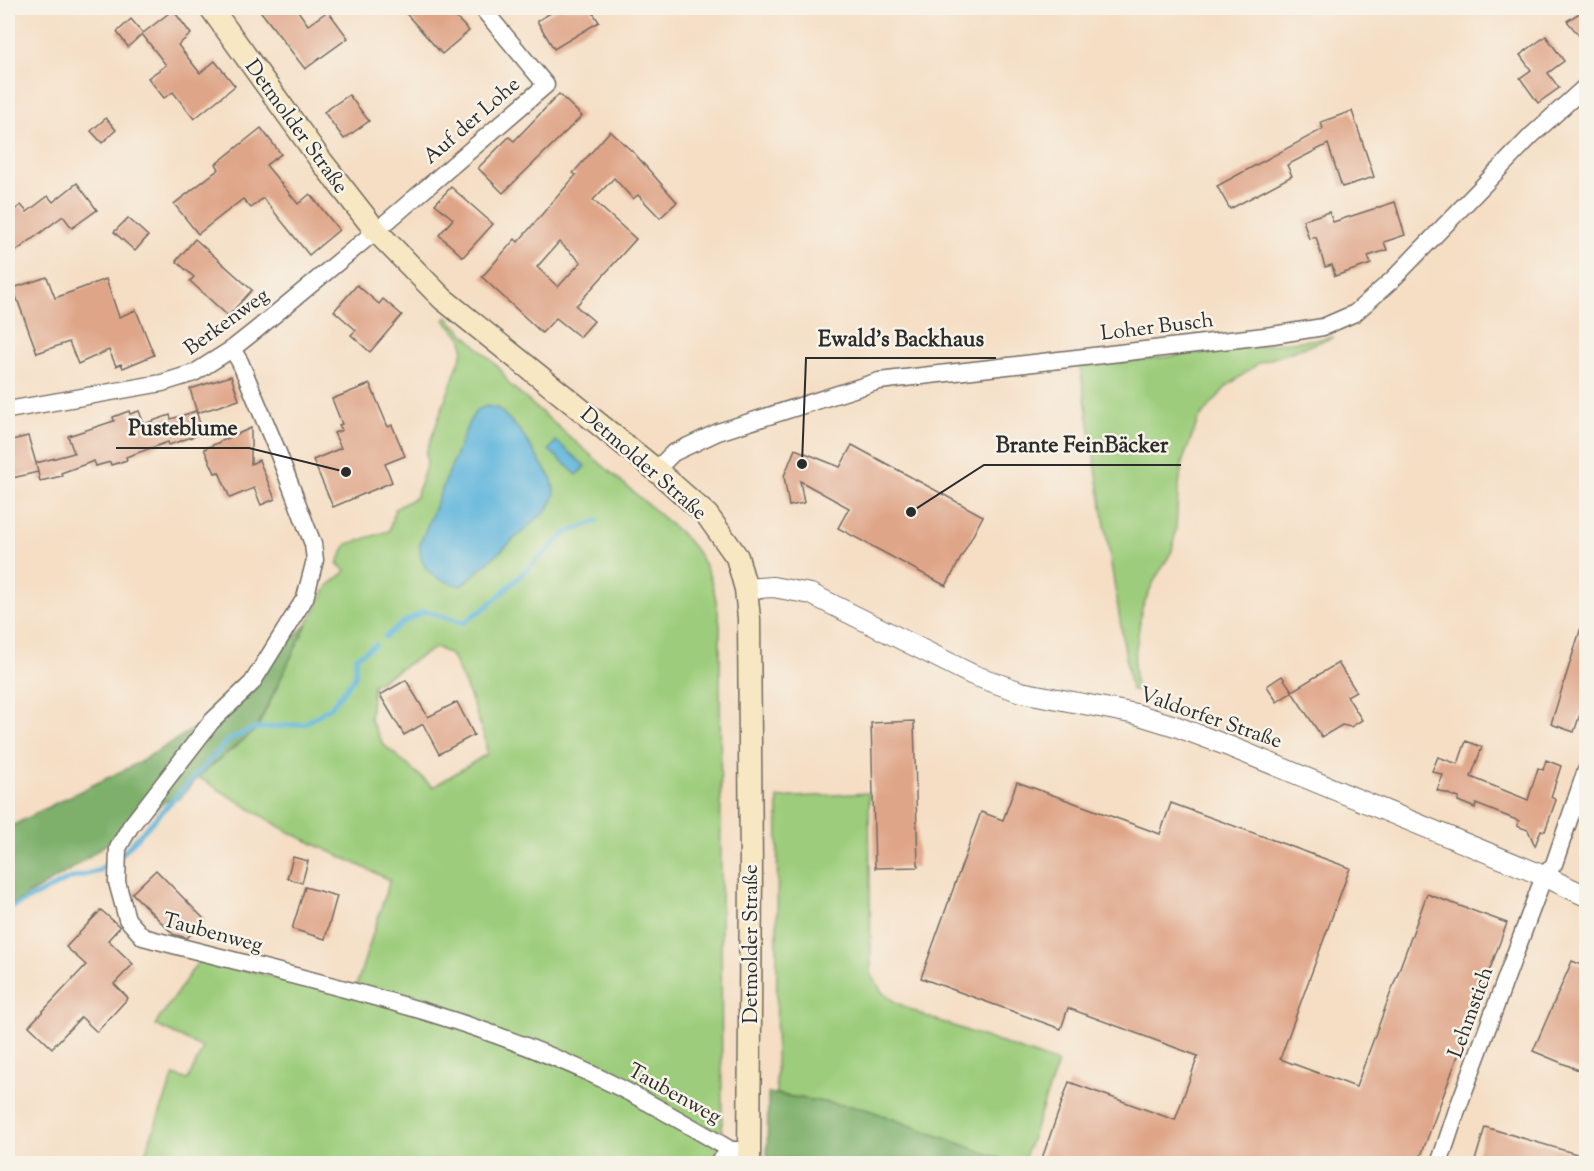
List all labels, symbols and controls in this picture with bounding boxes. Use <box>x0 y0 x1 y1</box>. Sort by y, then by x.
street label: Detmolder Straße <box>236 54 354 201</box>
street label: Auf der Lohe <box>417 71 527 172</box>
street label: Berkenweg <box>178 282 276 364</box>
street label: Loher Busch <box>1099 306 1215 350</box>
callout: Ewald’s Backhaus <box>806 318 996 358</box>
text: Ewald’s Backhaus <box>818 325 984 357</box>
street label: Detmolder Straße <box>573 401 713 528</box>
callout: Pusteblume <box>116 408 249 448</box>
text: Pusteblume <box>128 414 238 446</box>
callout: Brante FeinBäcker <box>984 425 1181 465</box>
text: Brante FeinBäcker <box>996 431 1169 463</box>
street label: Valdorfer Straße <box>1135 680 1286 757</box>
street label: Detmolder Straße <box>737 864 767 1024</box>
street label: Taubenweg <box>159 906 266 962</box>
street label: Lehmstich <box>1442 963 1502 1062</box>
street label: Taubenweg <box>622 1057 726 1133</box>

